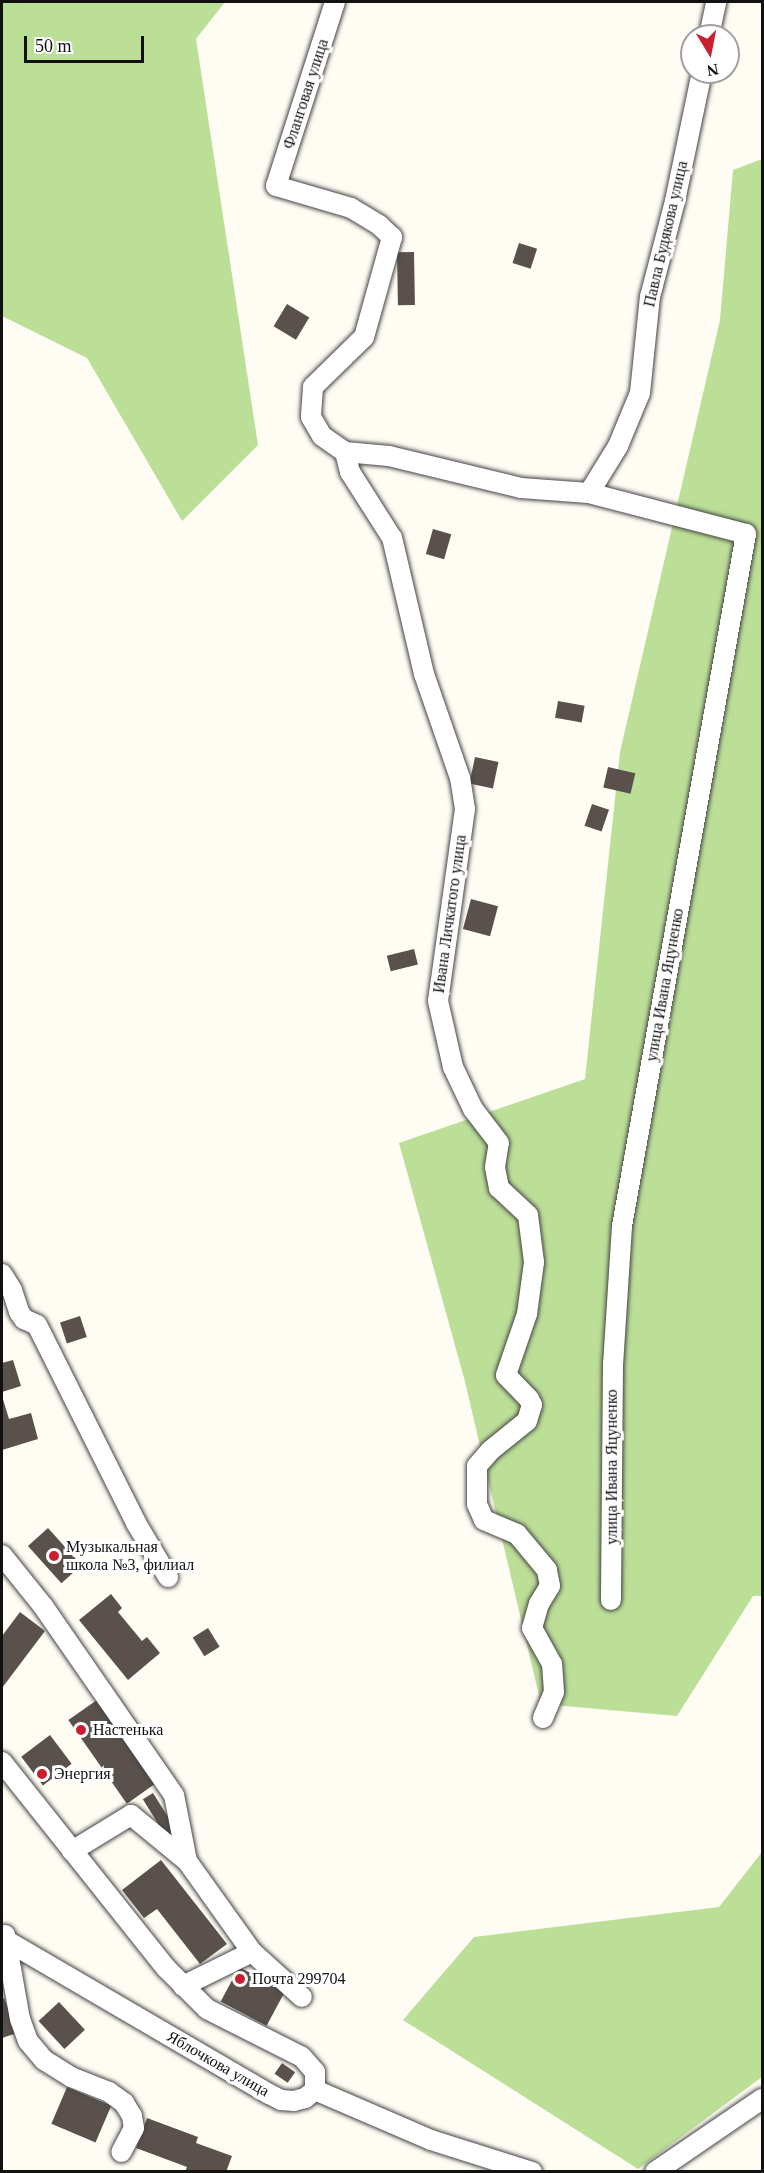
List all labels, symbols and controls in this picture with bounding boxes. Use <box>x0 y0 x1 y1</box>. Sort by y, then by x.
scale bar <box>27 24 147 62</box>
north arrow <box>680 24 740 84</box>
text: 50 m <box>35 36 72 56</box>
street label: Фланговая улица <box>279 36 333 152</box>
text: N <box>706 61 720 80</box>
street label: Павла Будякова улица <box>640 159 692 309</box>
street label: Ивана Личкатого улица <box>429 834 471 994</box>
street label: улица Ивана Яцуненко <box>642 907 688 1063</box>
street label: улица Ивана Яцуненко <box>602 1389 622 1545</box>
place label: Музыкальная школа №3, филиал <box>66 1537 194 1575</box>
marker: Музыкальная школа №3, филиал <box>47 1549 61 1563</box>
place label: Настенька <box>93 1720 163 1740</box>
marker: Настенька <box>74 1723 88 1737</box>
place label: Энергия <box>54 1764 111 1784</box>
marker: Энергия <box>35 1767 49 1781</box>
place label: Почта 299704 <box>252 1969 345 1989</box>
marker: Почта 299704 <box>233 1972 247 1986</box>
street label: Яблочкова улица <box>163 2027 273 2101</box>

